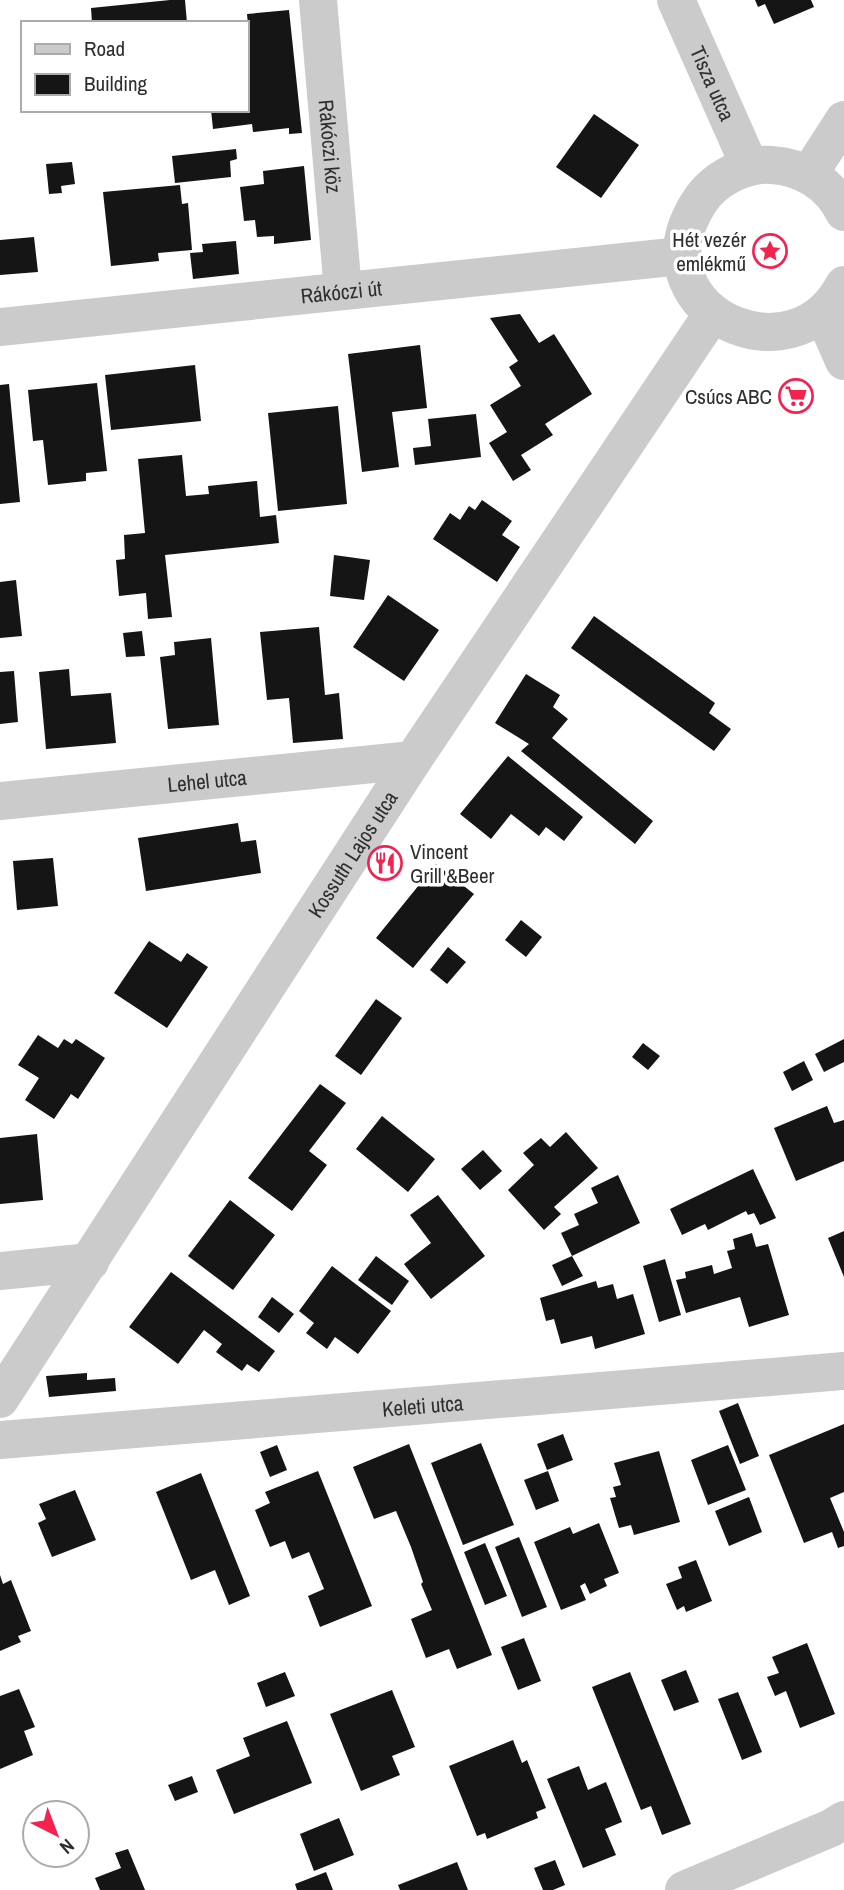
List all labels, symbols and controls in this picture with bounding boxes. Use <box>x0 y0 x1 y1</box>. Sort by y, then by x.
legend <box>21 21 248 112</box>
text: Road <box>84 34 125 63</box>
street label: Tisza utca <box>684 41 742 126</box>
text: Building <box>84 69 148 98</box>
street label: Rákóczi köz <box>312 98 349 195</box>
place label: Hét vezér emlékmű <box>672 225 746 278</box>
place icon: Hét vezér emlékmű <box>751 232 789 270</box>
street label: Rákóczi út <box>299 273 383 310</box>
supermarket icon: Csúcs ABC <box>777 377 815 415</box>
place label: Csúcs ABC <box>685 382 772 411</box>
street label: Lehel utca <box>166 762 248 799</box>
street label: Kossuth Lajos utca <box>301 785 404 923</box>
place label: Vincent Grill &Beer <box>410 837 494 890</box>
restaurant icon: Vincent Grill &Beer <box>366 844 404 882</box>
street label: Keleti utca <box>381 1388 465 1423</box>
north arrow <box>21 1799 91 1869</box>
text: N <box>54 1833 80 1860</box>

